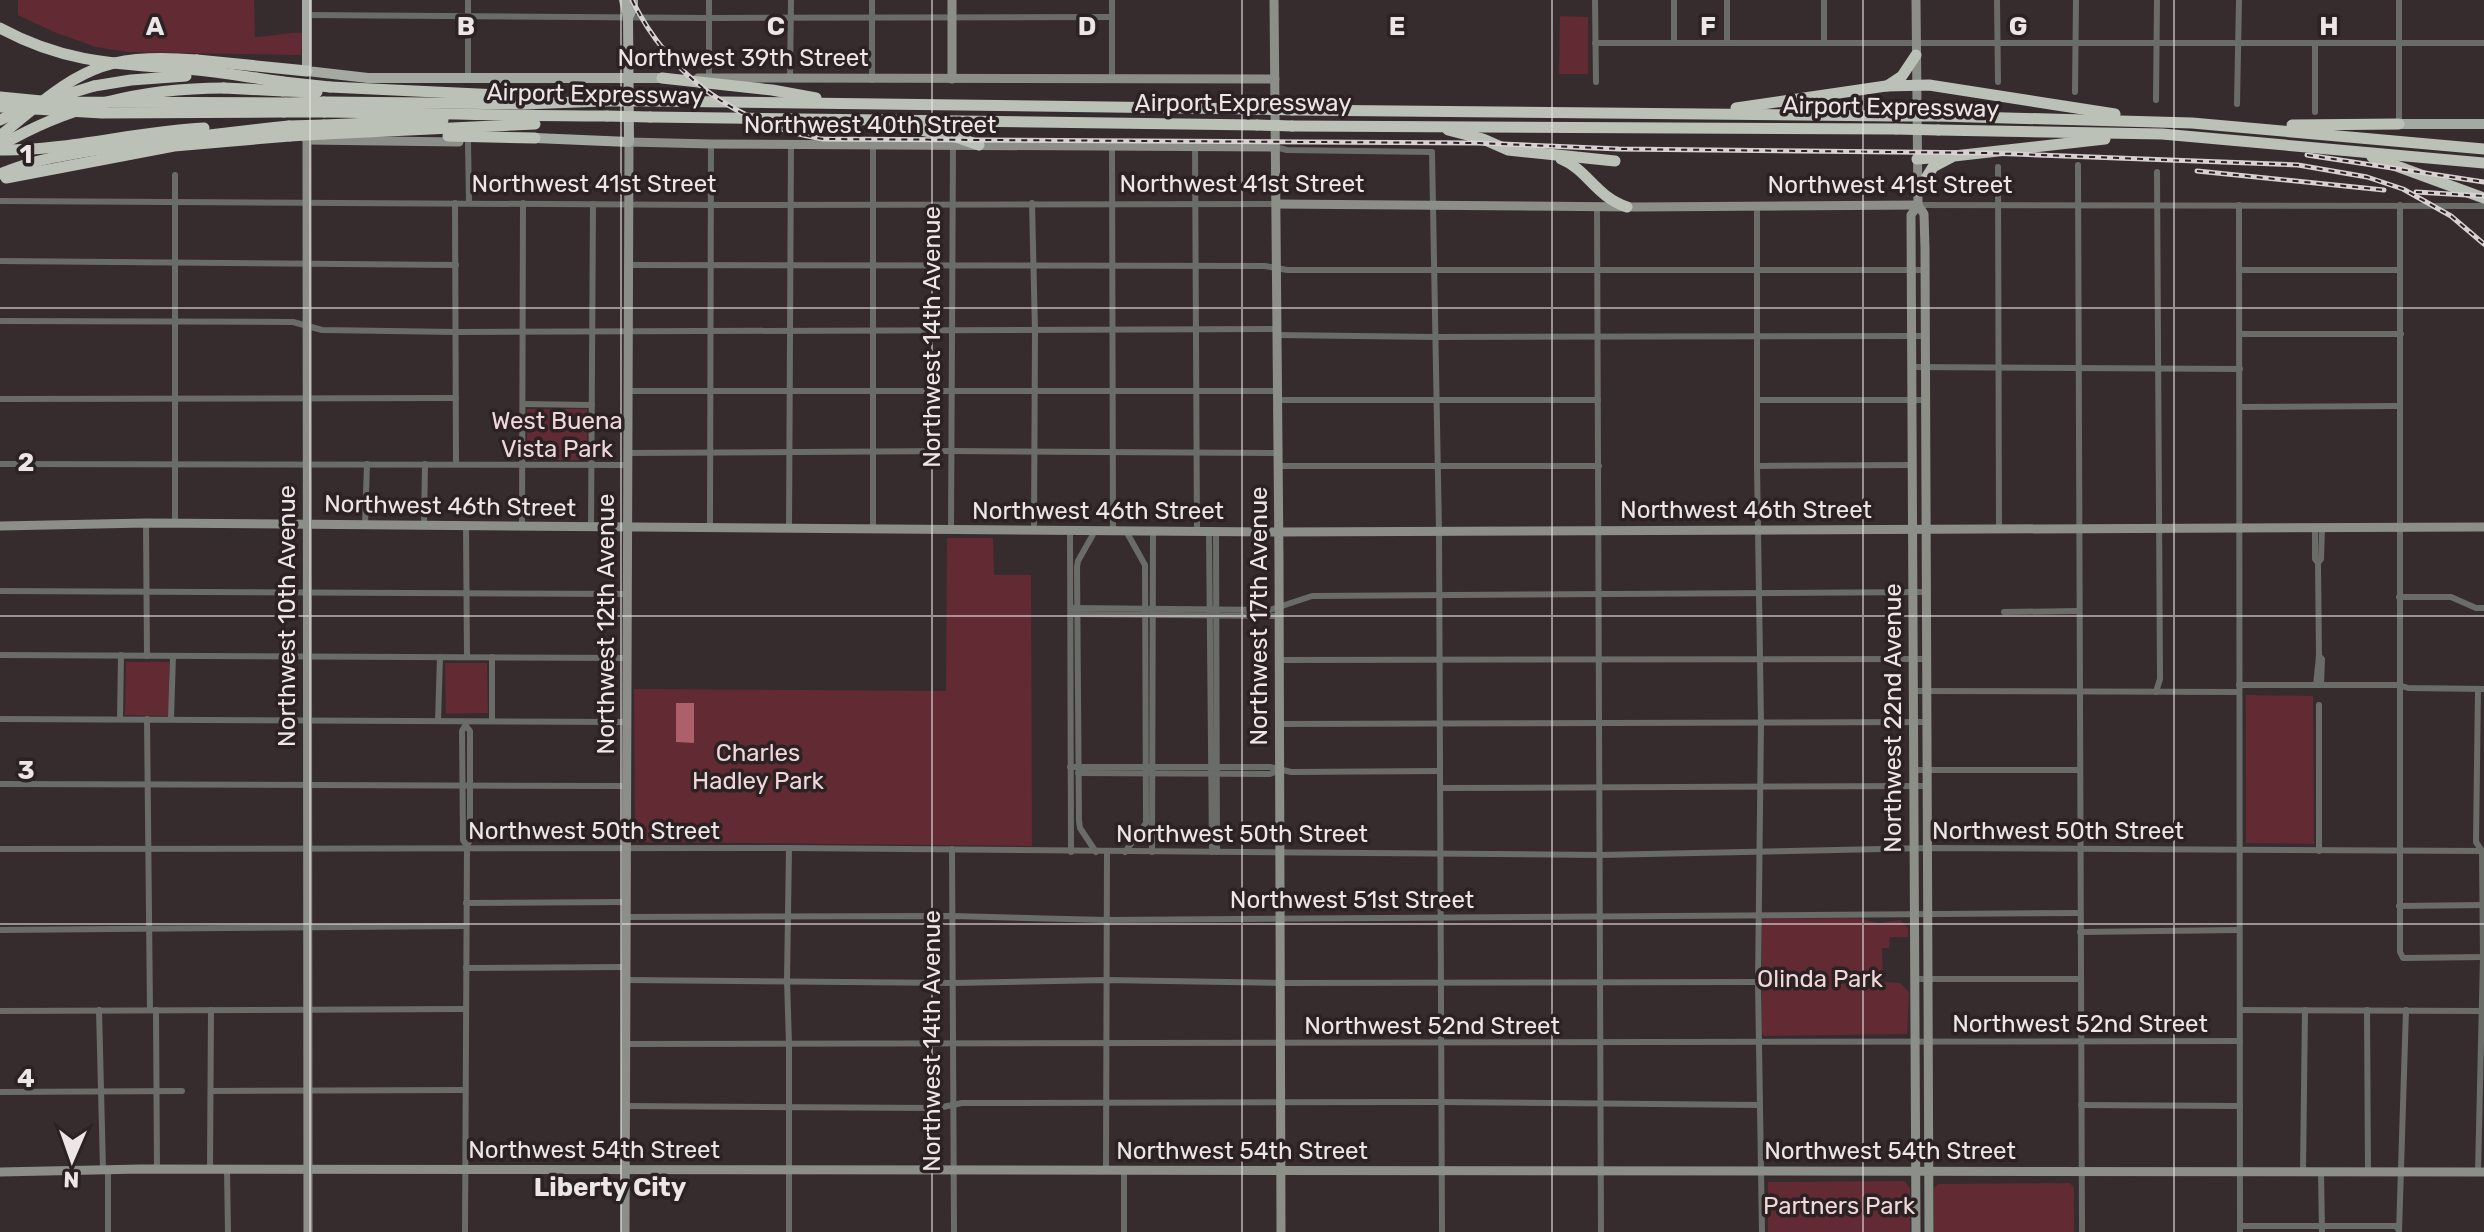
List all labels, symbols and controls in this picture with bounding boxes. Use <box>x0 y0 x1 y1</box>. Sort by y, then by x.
text: A <box>146 11 165 42</box>
text: B <box>457 11 475 42</box>
text: C <box>767 11 785 42</box>
text: D <box>1078 11 1096 42</box>
text: E <box>1389 11 1405 42</box>
text: F <box>1700 11 1716 42</box>
text: G <box>2009 11 2027 42</box>
text: H <box>2319 11 2339 42</box>
street label: Northwest 39th Street <box>617 44 869 72</box>
street label: Airport Expressway <box>486 78 704 110</box>
street label: Airport Expressway <box>1135 89 1351 117</box>
street label: Airport Expressway <box>1782 91 2000 123</box>
street label: Northwest 40th Street <box>744 111 996 139</box>
text: 1 <box>20 139 32 170</box>
street label: Northwest 41st Street <box>472 170 716 198</box>
street label: Northwest 41st Street <box>1120 170 1364 198</box>
street label: Northwest 41st Street <box>1768 171 2012 199</box>
street label: Northwest 14th Avenue <box>918 206 946 468</box>
park label: West Buena Vista Park <box>491 407 623 463</box>
text: 2 <box>18 447 34 478</box>
street label: Northwest 10th Avenue <box>273 485 301 747</box>
street label: Northwest 17th Avenue <box>1245 486 1273 746</box>
street label: Northwest 46th Street <box>324 490 576 522</box>
street label: Northwest 12th Avenue <box>592 494 620 754</box>
street label: Northwest 46th Street <box>1620 496 1872 524</box>
street label: Northwest 46th Street <box>972 497 1224 525</box>
street label: Northwest 22nd Avenue <box>1879 583 1907 853</box>
park label: Charles Hadley Park <box>692 739 825 795</box>
text: 3 <box>17 755 35 786</box>
street label: Northwest 50th Street <box>468 817 720 845</box>
street label: Northwest 50th Street <box>1932 817 2184 845</box>
street label: Northwest 50th Street <box>1116 820 1368 848</box>
street label: Northwest 51st Street <box>1230 886 1474 914</box>
street label: Northwest 14th Avenue <box>918 910 946 1172</box>
park label: Olinda Park <box>1757 965 1883 993</box>
street label: Northwest 52nd Street <box>1952 1010 2208 1038</box>
street label: Northwest 52nd Street <box>1304 1012 1560 1040</box>
text: 4 <box>17 1063 35 1094</box>
north arrow <box>32 1120 112 1200</box>
street label: Northwest 54th Street <box>468 1136 720 1164</box>
street label: Northwest 54th Street <box>1116 1137 1368 1165</box>
street label: Northwest 54th Street <box>1764 1137 2016 1165</box>
text: N <box>63 1166 80 1193</box>
district label: Liberty City <box>534 1172 687 1203</box>
park label: Partners Park <box>1763 1192 1916 1220</box>

